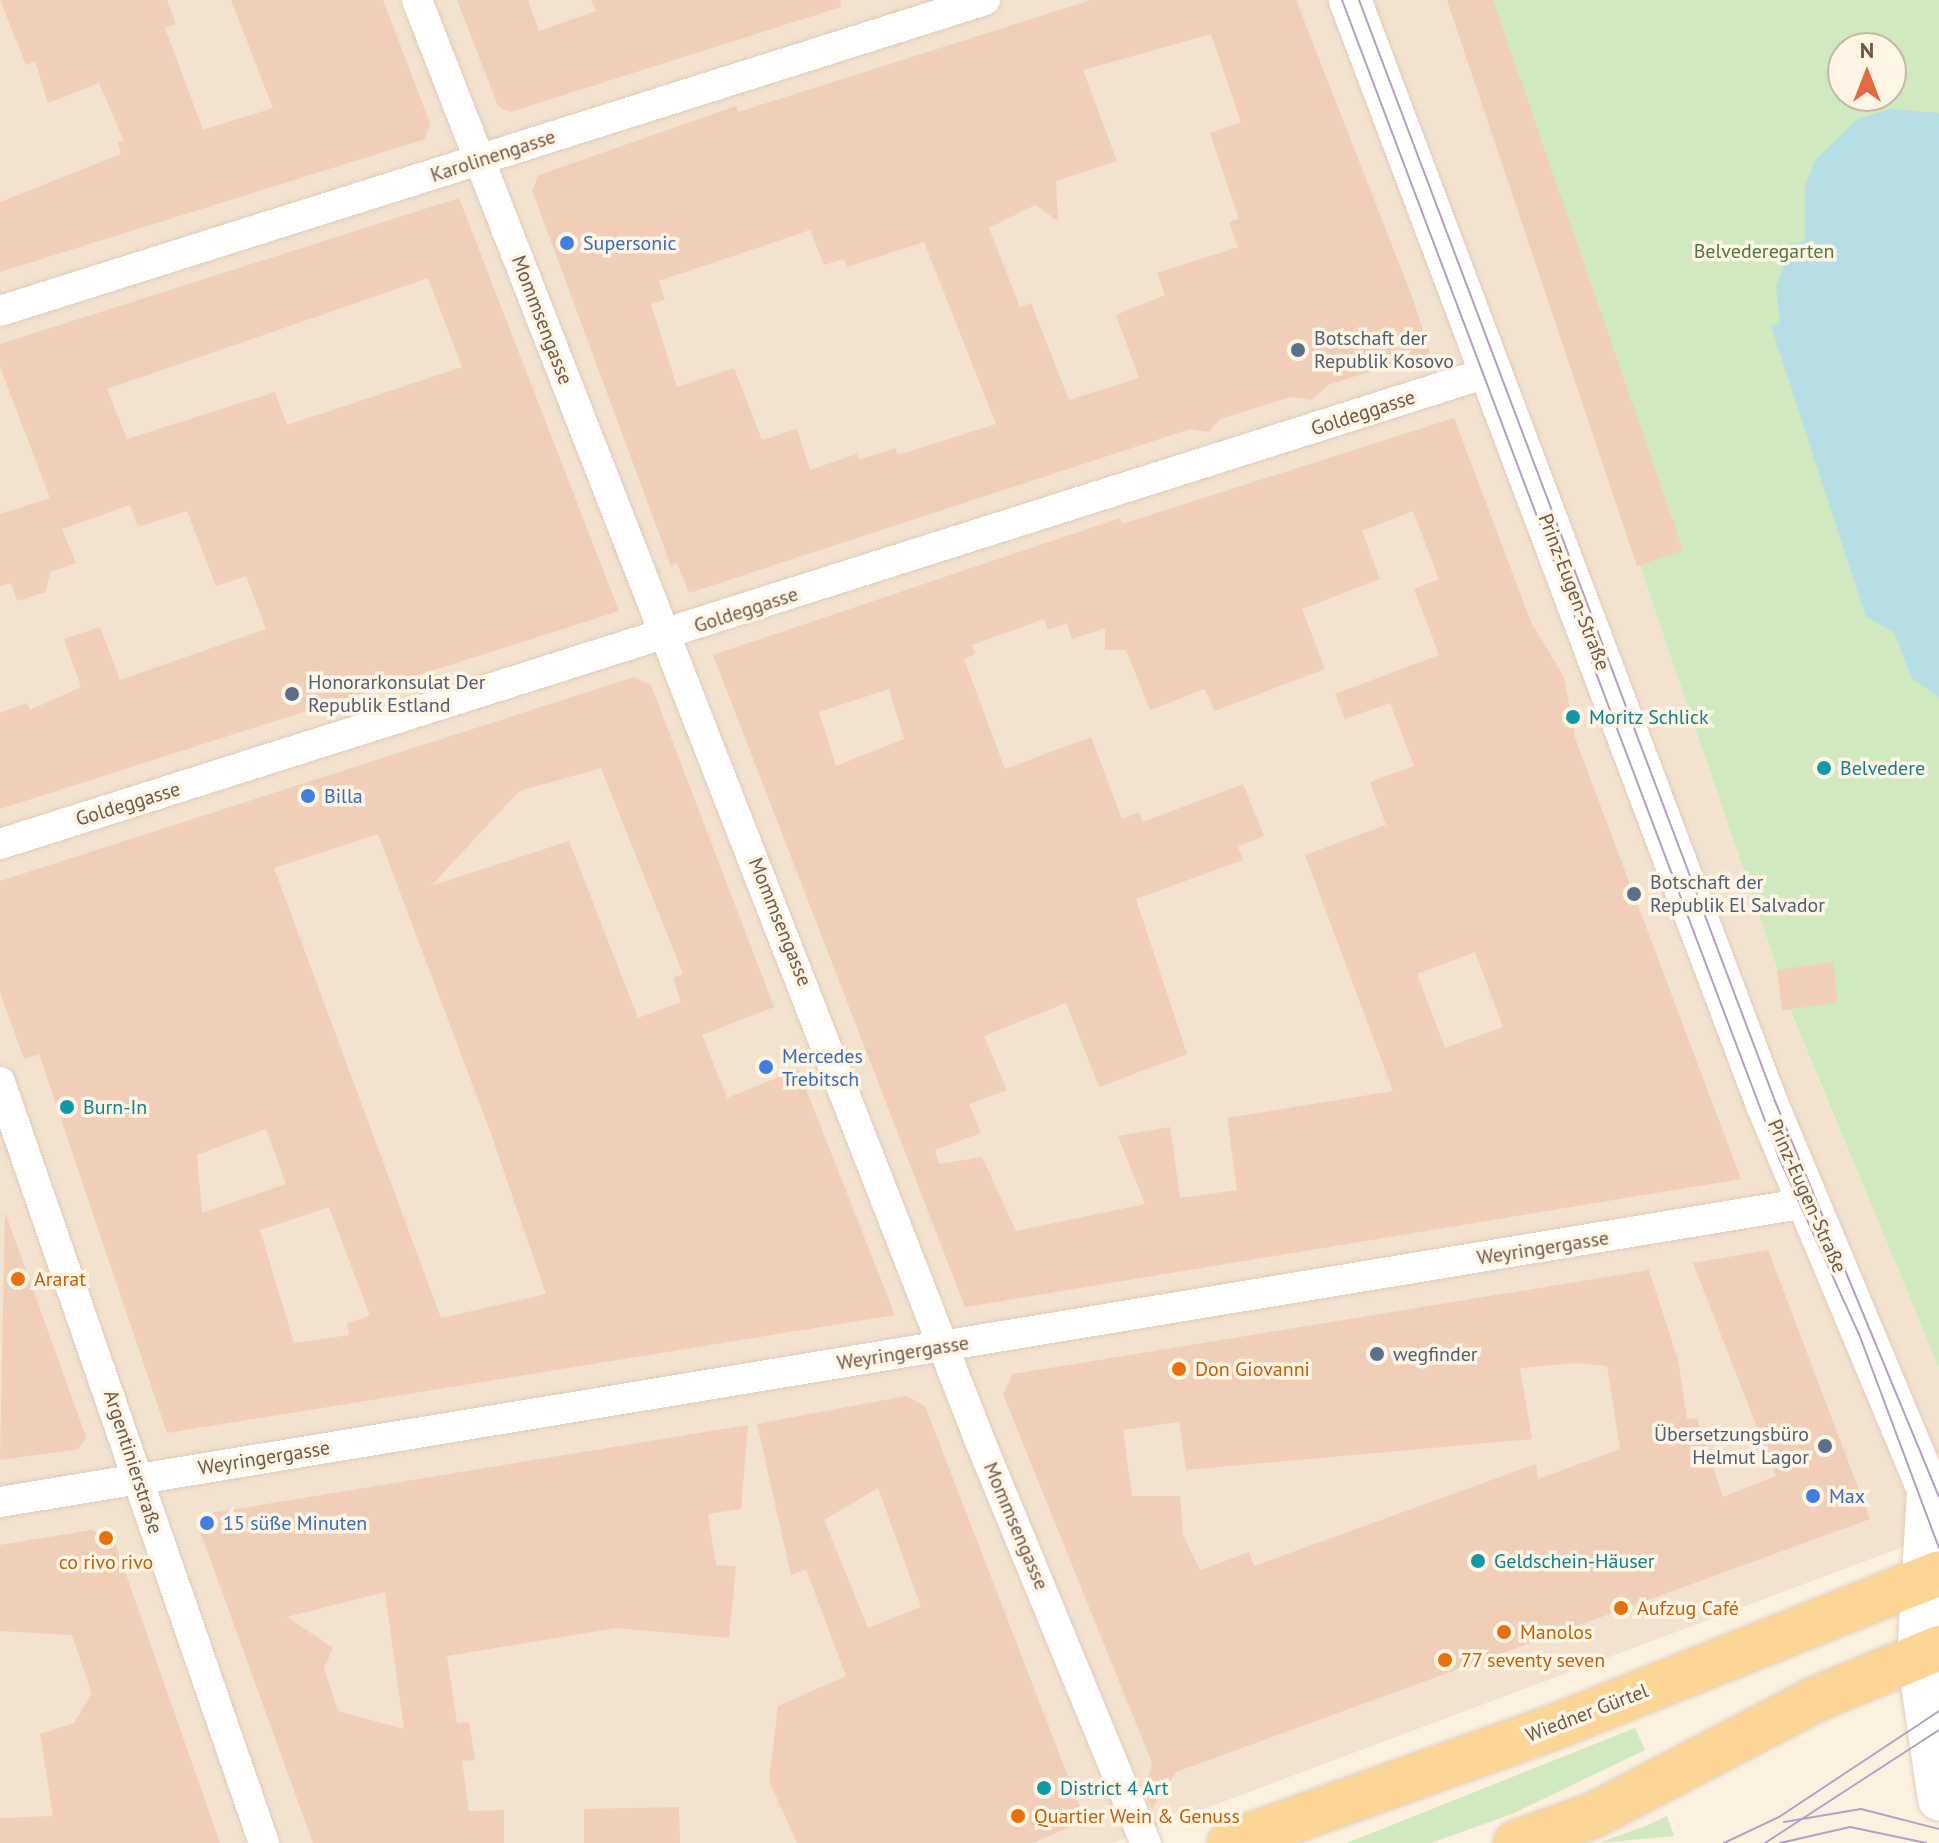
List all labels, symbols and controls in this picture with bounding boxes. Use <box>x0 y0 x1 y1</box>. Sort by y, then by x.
north arrow <box>1827 32 1907 112</box>
text: N <box>1860 36 1874 64</box>
street label: Karolinengasse <box>427 125 559 187</box>
place label: Supersonic <box>583 231 677 255</box>
marker: Supersonic <box>558 234 576 252</box>
park label: Belvederegarten <box>1694 239 1834 263</box>
street label: Mommsengasse <box>506 252 578 388</box>
place label: Botschaft der Republik Kosovo <box>1314 326 1455 373</box>
marker: Botschaft der Republik Kosovo <box>1289 341 1307 359</box>
street label: Goldeggasse <box>1308 385 1418 441</box>
street label: Prinz-Eugen-Straße <box>1533 510 1615 674</box>
street label: Goldeggasse <box>691 582 801 638</box>
place label: Honorarkonsulat Der Republik Estland <box>308 670 485 717</box>
marker: Honorarkonsulat Der Republik Estland <box>283 685 301 703</box>
place label: Moritz Schlick <box>1589 705 1709 729</box>
marker: Moritz Schlick <box>1564 708 1582 726</box>
place label: Belvedere <box>1840 756 1925 780</box>
marker: Belvedere <box>1815 759 1833 777</box>
street label: Goldeggasse <box>73 777 183 831</box>
place label: Billa <box>324 784 363 808</box>
marker: Billa <box>299 787 317 805</box>
street label: Mommsengasse <box>743 854 817 990</box>
place label: Botschaft der Republik El Salvador <box>1650 870 1826 917</box>
marker: Botschaft der Republik El Salvador <box>1625 885 1643 903</box>
place label: Mercedes Trebitsch <box>782 1044 863 1091</box>
marker: Mercedes Trebitsch <box>757 1058 775 1076</box>
place label: Burn-In <box>83 1095 147 1119</box>
marker: Burn-In <box>58 1098 76 1116</box>
street label: Prinz-Eugen-Straße <box>1762 1115 1852 1277</box>
street label: Weyringergasse <box>1475 1226 1611 1270</box>
place label: Ararat <box>34 1267 86 1291</box>
marker: Ararat <box>9 1270 27 1288</box>
street label: Weyringergasse <box>835 1331 971 1375</box>
place label: wegfinder <box>1393 1342 1478 1366</box>
marker: wegfinder <box>1368 1345 1386 1363</box>
place label: Don Giovanni <box>1195 1357 1310 1381</box>
marker: Don Giovanni <box>1170 1360 1188 1378</box>
street label: Argentinierstraße <box>98 1387 168 1537</box>
place label: Übersetzungsbüro Helmut Lagor <box>1654 1422 1809 1469</box>
street label: Weyringergasse <box>196 1436 332 1480</box>
marker: Übersetzungsbüro Helmut Lagor <box>1816 1437 1834 1455</box>
street label: Mommsengasse <box>978 1459 1054 1593</box>
place label: Max <box>1829 1484 1865 1508</box>
marker: Max <box>1804 1487 1822 1505</box>
place label: 15 süße Minuten <box>223 1511 367 1535</box>
marker: 15 süße Minuten <box>198 1514 216 1532</box>
marker: co rivo rivo <box>97 1529 115 1547</box>
place label: Geldschein-Häuser <box>1494 1549 1655 1573</box>
place label: co rivo rivo <box>59 1550 153 1574</box>
marker: Geldschein-Häuser <box>1469 1552 1487 1570</box>
place label: Aufzug Café <box>1637 1596 1739 1620</box>
marker: Aufzug Café <box>1612 1599 1630 1617</box>
place label: Manolos <box>1520 1620 1592 1644</box>
marker: Manolos <box>1495 1623 1513 1641</box>
place label: 77 seventy seven <box>1461 1648 1607 1672</box>
marker: 77 seventy seven <box>1436 1651 1454 1669</box>
street label: Wiedner Gürtel <box>1522 1679 1652 1747</box>
place label: District 4 Art <box>1060 1776 1169 1800</box>
marker: District 4 Art <box>1035 1779 1053 1797</box>
place label: Quartier Wein & Genuss <box>1034 1804 1240 1828</box>
marker: Quartier Wein & Genuss <box>1009 1807 1027 1825</box>

